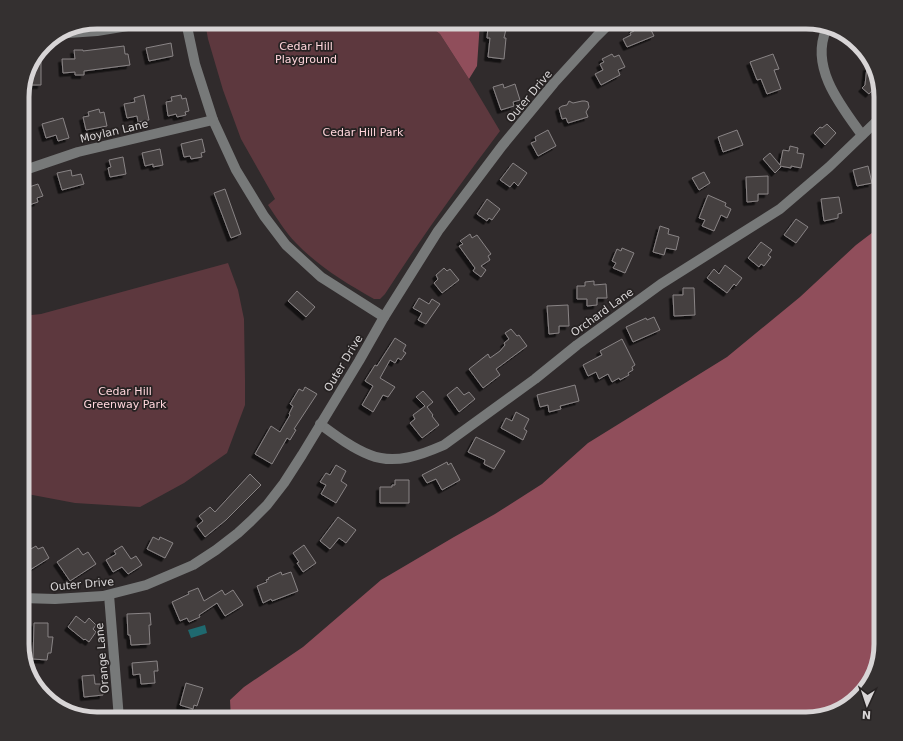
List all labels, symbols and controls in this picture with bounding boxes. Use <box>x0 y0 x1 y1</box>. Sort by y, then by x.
park label: Cedar Hill Playground <box>275 40 337 66</box>
street label: Outer Drive <box>504 67 555 125</box>
street label: Moylan Lane <box>79 117 150 146</box>
park label: Cedar Hill Park <box>323 126 404 139</box>
street label: Orchard Lane <box>568 285 636 339</box>
street label: Outer Drive <box>321 332 366 394</box>
park label: Cedar Hill Greenway Park <box>84 385 167 411</box>
street label: Outer Drive <box>50 575 115 594</box>
street label: Orange Lane <box>93 622 112 694</box>
north arrow <box>847 685 887 725</box>
text: N <box>862 708 871 721</box>

